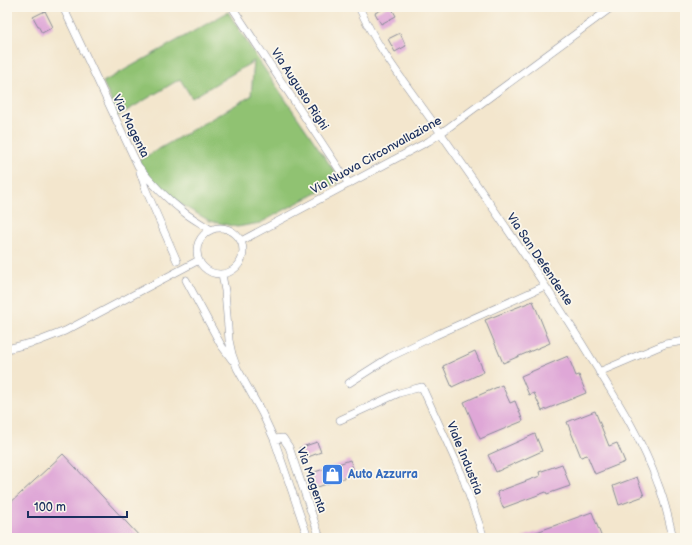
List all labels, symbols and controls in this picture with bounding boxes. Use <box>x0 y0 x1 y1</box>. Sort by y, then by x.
street label: Via Augusto Righi <box>267 45 332 133</box>
street label: Via Magenta <box>109 92 152 160</box>
street label: Via Nuova Circonvallazione <box>308 113 444 198</box>
street label: Via San Defendente <box>503 210 576 308</box>
street label: Viale Industria <box>443 419 486 497</box>
street label: Via Magenta <box>293 445 330 515</box>
shop icon: Auto Azzurra <box>319 461 345 487</box>
place label: Auto Azzurra <box>347 467 418 482</box>
scale bar <box>28 493 127 519</box>
text: 100 m <box>34 500 66 515</box>

